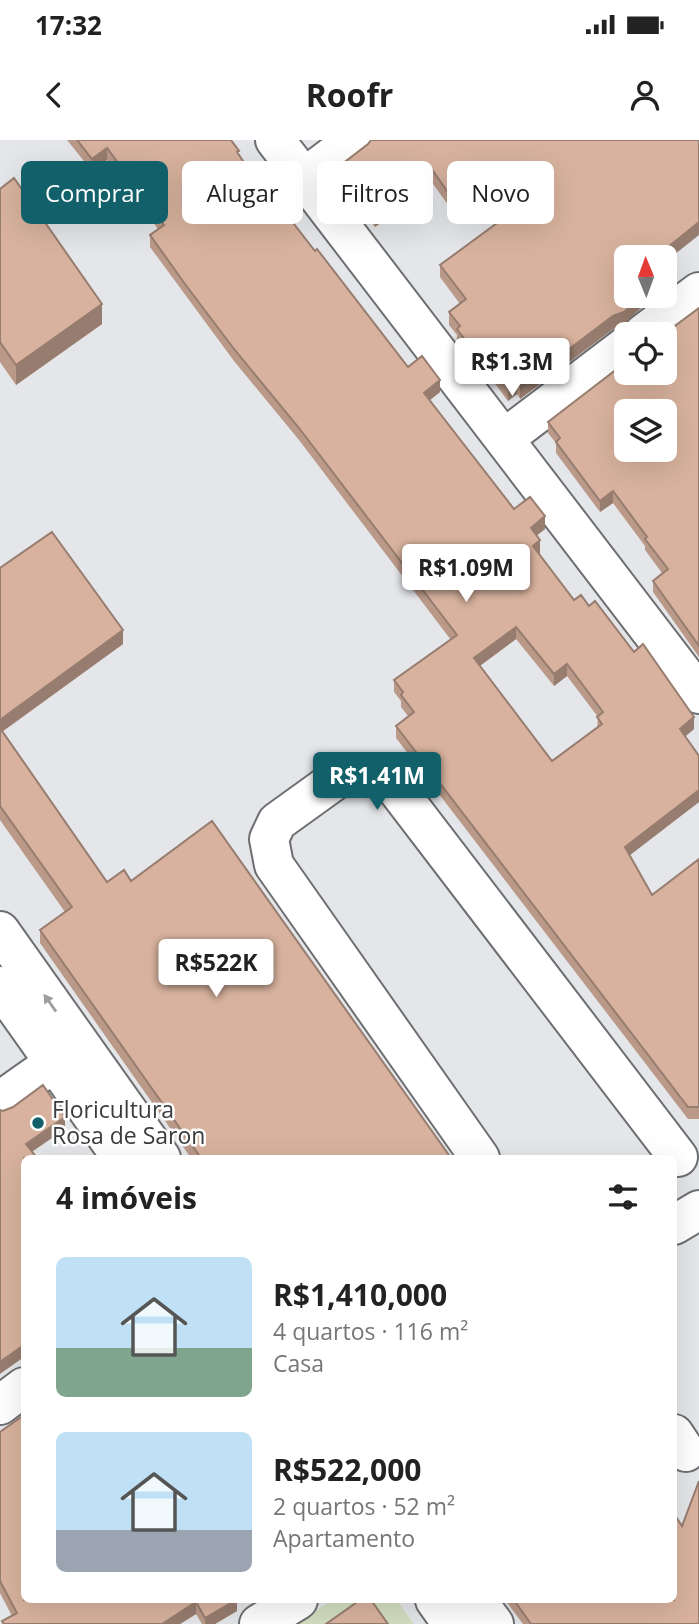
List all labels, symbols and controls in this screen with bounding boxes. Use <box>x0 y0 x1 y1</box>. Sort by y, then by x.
text: 17:32 <box>35 7 102 43</box>
text: Roofr <box>306 73 393 116</box>
icon: back <box>35 76 73 114</box>
icon: person <box>626 76 664 114</box>
chip: Comprar <box>21 161 168 224</box>
chip: Alugar <box>182 161 303 224</box>
chip: Filtros <box>317 161 433 224</box>
chip: Novo <box>447 161 554 224</box>
north arrow <box>614 245 677 308</box>
map controls <box>614 245 677 462</box>
button: locate <box>614 322 677 385</box>
pin: R$1.3M <box>455 338 569 398</box>
text: R$1.3M <box>471 345 553 377</box>
button: layers <box>614 399 677 462</box>
pin: R$1.09M <box>401 545 531 604</box>
text: R$1.09M <box>418 551 514 583</box>
pin: R$1.41M <box>312 752 442 812</box>
text: R$1.41M <box>329 759 425 791</box>
pin: R$522K <box>159 940 273 999</box>
text: R$522K <box>174 946 258 978</box>
one-way arrow <box>43 994 57 1012</box>
place label: Floricultura Rosa de Saron <box>52 1093 205 1151</box>
marker: Floricultura Rosa de Saron <box>30 1115 46 1131</box>
text: 4 imóveis <box>56 1177 197 1218</box>
icon: filters <box>604 1178 642 1216</box>
text: R$1,410,000 <box>273 1274 447 1315</box>
icon: home <box>112 1285 196 1369</box>
text: 4 quartos · 116 m² <box>273 1315 468 1347</box>
text: Casa <box>273 1347 324 1379</box>
text: R$522,000 <box>273 1449 421 1490</box>
icon: home <box>112 1460 196 1544</box>
text: 2 quartos · 52 m² <box>273 1490 455 1522</box>
text: Apartamento <box>273 1522 415 1554</box>

